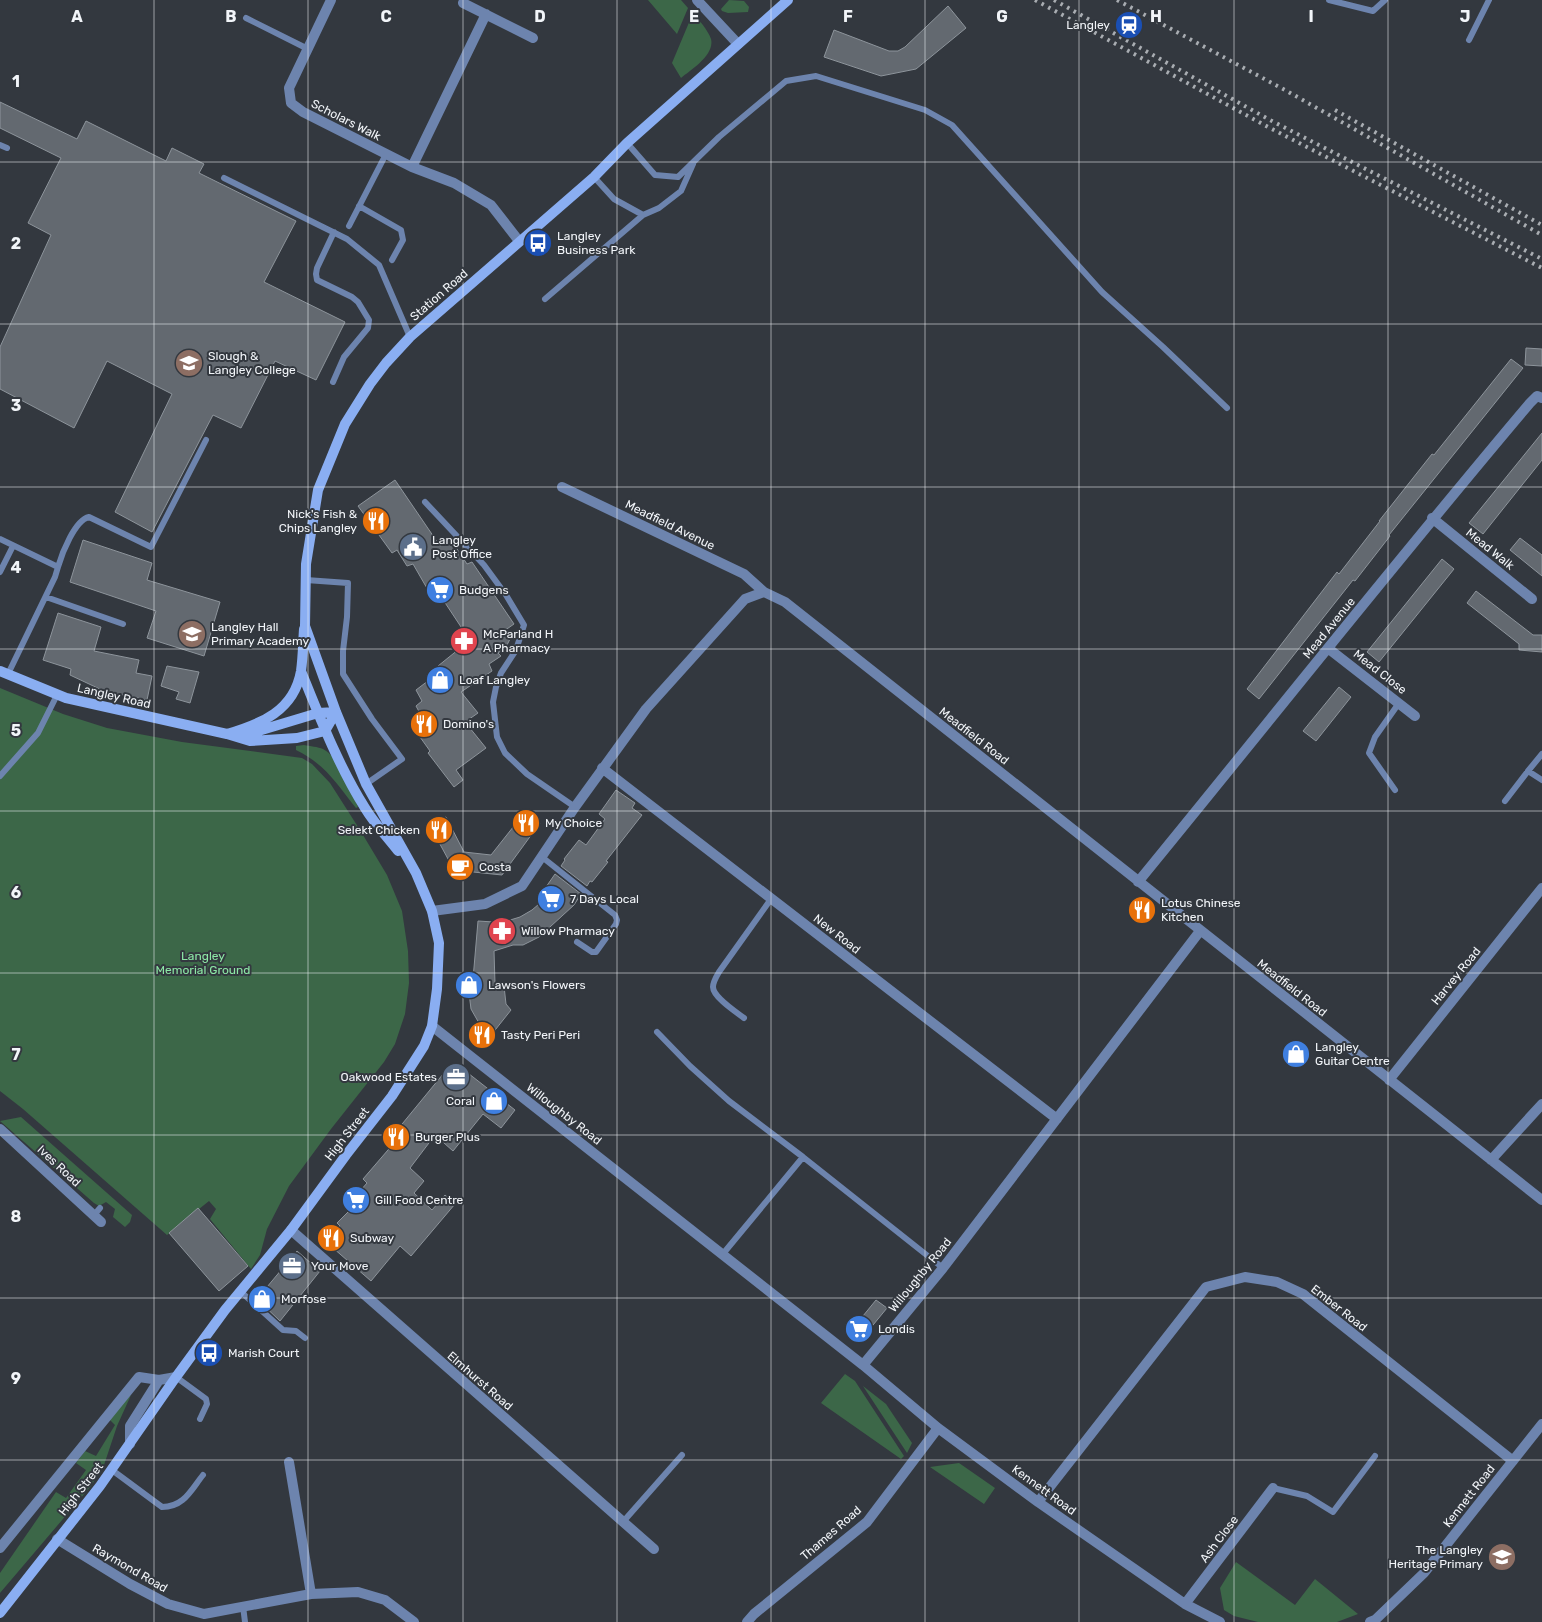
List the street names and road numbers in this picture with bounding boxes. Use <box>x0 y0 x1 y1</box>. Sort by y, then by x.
street label: Scholars Walk <box>309 96 384 144</box>
street label: Station Road <box>407 266 471 324</box>
street label: Meadfield Avenue <box>623 497 717 553</box>
street label: Mead Walk <box>1463 525 1518 573</box>
street label: Mead Avenue <box>1300 594 1358 661</box>
street label: Mead Close <box>1351 647 1410 697</box>
street label: Langley Road <box>76 681 152 711</box>
street label: Meadfield Road <box>936 704 1012 768</box>
street label: New Road <box>811 911 863 957</box>
street label: Harvey Road <box>1428 944 1484 1008</box>
street label: Meadfield Road <box>1254 956 1330 1020</box>
street label: Willoughby Road <box>524 1080 604 1148</box>
street label: High Street <box>322 1104 372 1163</box>
street label: Ives Road <box>35 1142 83 1190</box>
street label: Willoughby Road <box>886 1235 954 1315</box>
street label: Ember Road <box>1308 1282 1370 1334</box>
street label: Elmhurst Road <box>444 1349 516 1413</box>
street label: High Street <box>56 1459 106 1518</box>
street label: Kennett Road <box>1009 1462 1079 1518</box>
street label: Kennett Road <box>1440 1462 1498 1530</box>
street label: Thames Road <box>798 1503 864 1563</box>
street label: Ash Close <box>1197 1513 1241 1565</box>
street label: Raymond Road <box>90 1541 170 1595</box>

